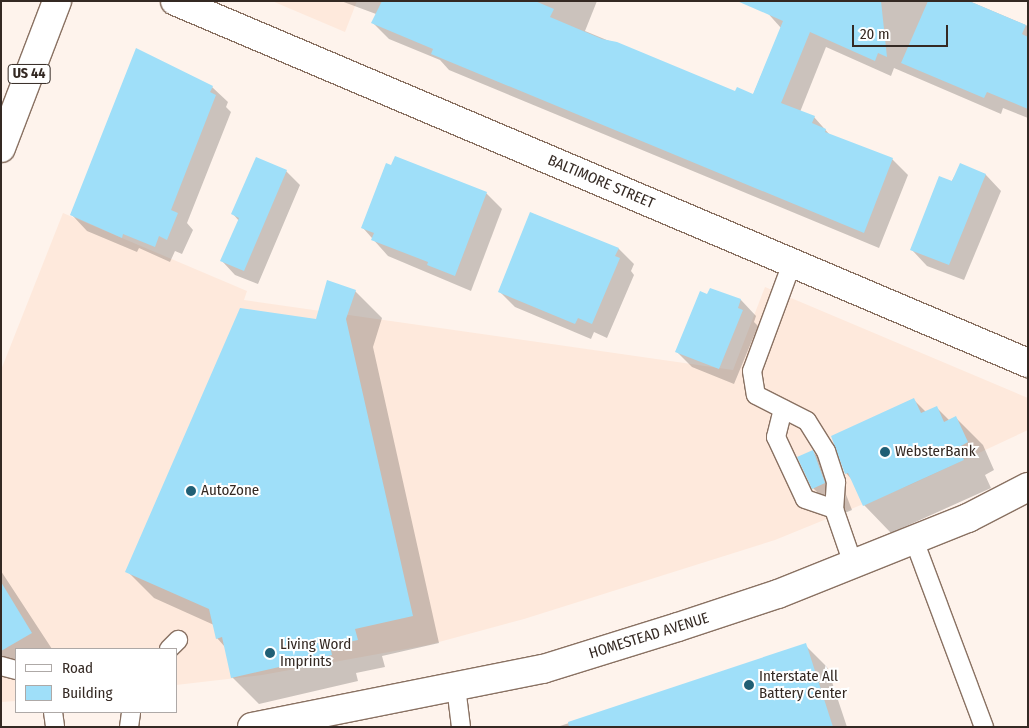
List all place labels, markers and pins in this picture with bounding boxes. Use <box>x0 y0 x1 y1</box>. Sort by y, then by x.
place label: WebsterBank <box>895 443 976 461</box>
marker: WebsterBank <box>879 446 891 458</box>
place label: AutoZone <box>201 482 259 500</box>
marker: AutoZone <box>185 485 197 497</box>
place label: Living Word Imprints <box>280 635 351 670</box>
marker: Living Word Imprints <box>264 647 276 659</box>
place label: Interstate All Battery Center <box>759 667 847 702</box>
marker: Interstate All Battery Center <box>743 679 755 691</box>

